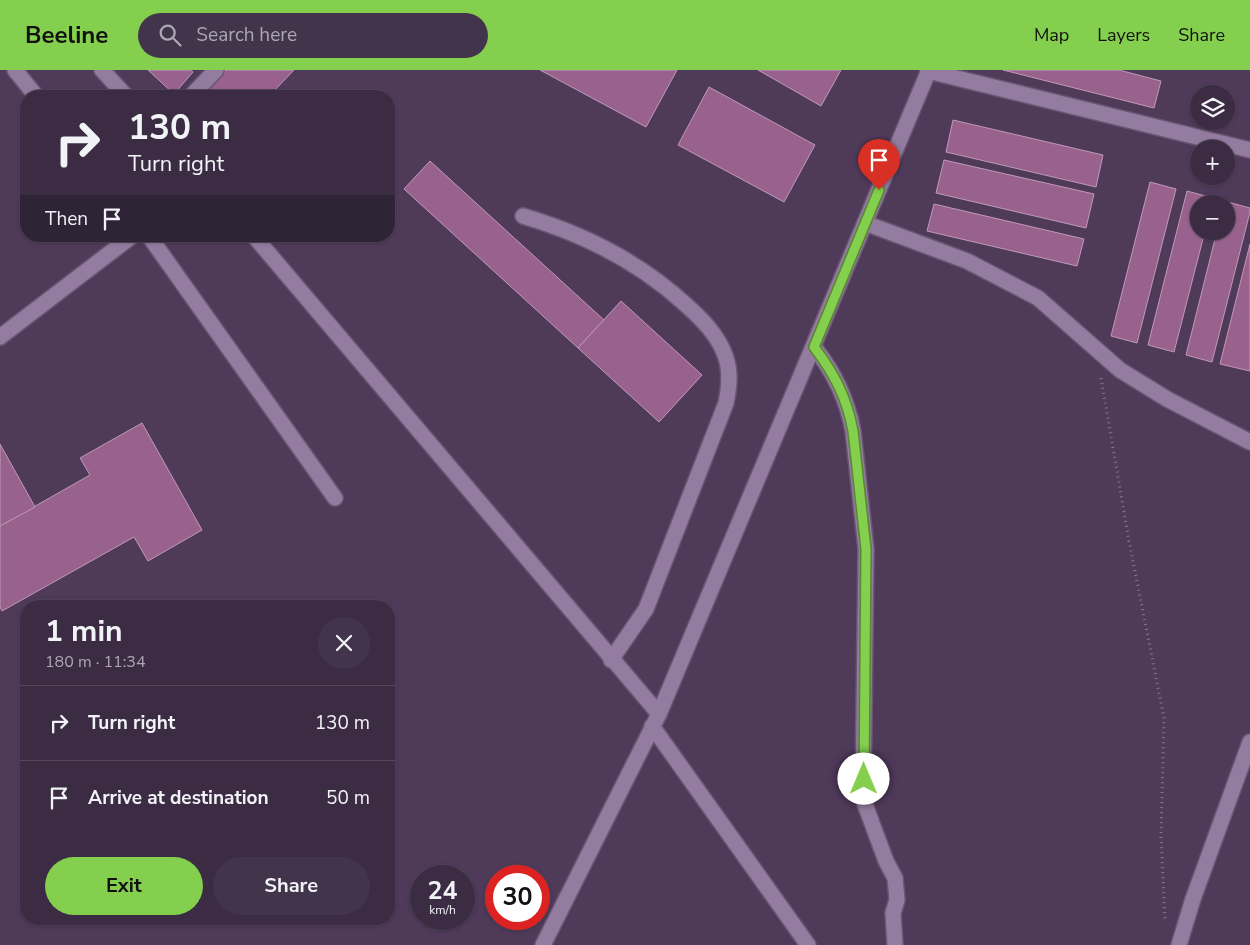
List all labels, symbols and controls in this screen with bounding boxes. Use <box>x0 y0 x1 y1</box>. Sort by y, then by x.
search box <box>138 13 488 58</box>
text: Beeline <box>25 19 108 51</box>
icon: search <box>156 21 184 49</box>
text: Search here <box>196 22 297 48</box>
text: Map <box>1034 23 1069 47</box>
text: Layers <box>1097 23 1150 47</box>
text: Share <box>1178 23 1225 47</box>
map controls <box>1190 85 1235 240</box>
button: layers <box>1190 85 1235 130</box>
text: 130 m <box>128 104 231 151</box>
icon: right <box>45 110 110 175</box>
pin <box>858 139 900 190</box>
button: + <box>1190 140 1235 185</box>
icon: arrive <box>865 146 893 174</box>
text: Turn right <box>128 149 224 179</box>
button: − <box>1190 195 1235 240</box>
icon: arrive <box>98 205 126 233</box>
text: Then <box>45 206 88 232</box>
text: 1 min <box>45 611 123 652</box>
button: close <box>318 617 370 669</box>
text: 180 m · 11:34 <box>45 651 146 673</box>
icon: right <box>45 709 73 737</box>
text: Turn right <box>88 710 175 736</box>
text: 130 m <box>315 710 370 736</box>
position arrow <box>837 752 889 804</box>
icon: arrive <box>45 784 73 812</box>
text: Arrive at destination <box>88 785 269 811</box>
text: 50 m <box>326 785 370 811</box>
button: Exit <box>45 857 203 915</box>
button: Share <box>213 857 370 915</box>
speed limit sign: 30 <box>485 865 550 930</box>
text: 24 <box>427 874 458 908</box>
text: km/h <box>429 902 456 918</box>

